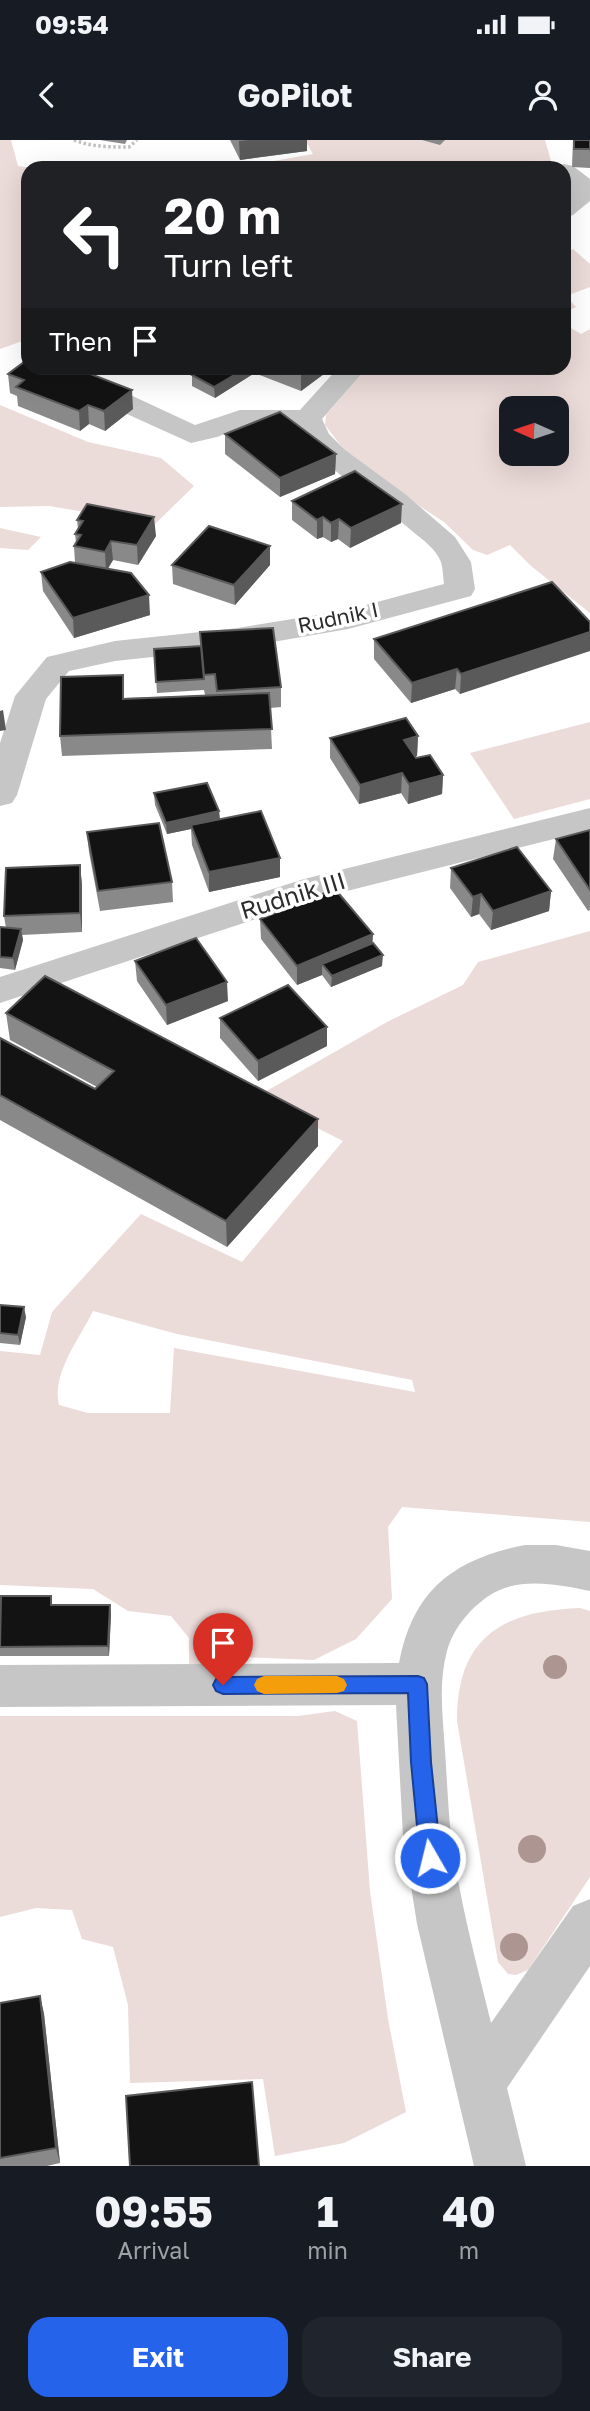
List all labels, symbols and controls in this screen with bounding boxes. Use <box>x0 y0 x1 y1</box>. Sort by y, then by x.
text: 09:54 <box>35 9 109 40</box>
icon: back <box>28 76 66 114</box>
text: GoPilot <box>237 76 353 114</box>
icon: person <box>524 76 562 114</box>
text: 20 m <box>164 186 281 245</box>
icon: left <box>49 189 140 280</box>
text: Turn left <box>164 246 293 284</box>
icon: arrive <box>126 322 164 360</box>
text: Then <box>49 326 112 357</box>
north arrow <box>499 396 569 466</box>
map controls <box>499 396 569 466</box>
street label: Rudnik I <box>295 596 380 638</box>
street label: Rudnik III <box>236 865 349 924</box>
pin <box>193 1613 253 1685</box>
icon: arrive <box>204 1624 242 1662</box>
position arrow <box>393 1821 467 1895</box>
text: 09:55 <box>94 2186 213 2236</box>
text: 1 <box>317 2186 338 2236</box>
text: 40 <box>442 2186 496 2236</box>
text: Arrival <box>118 2236 190 2264</box>
text: min <box>307 2236 348 2264</box>
text: m <box>459 2236 479 2264</box>
button: Exit <box>28 2317 288 2397</box>
button: Share <box>302 2317 562 2397</box>

